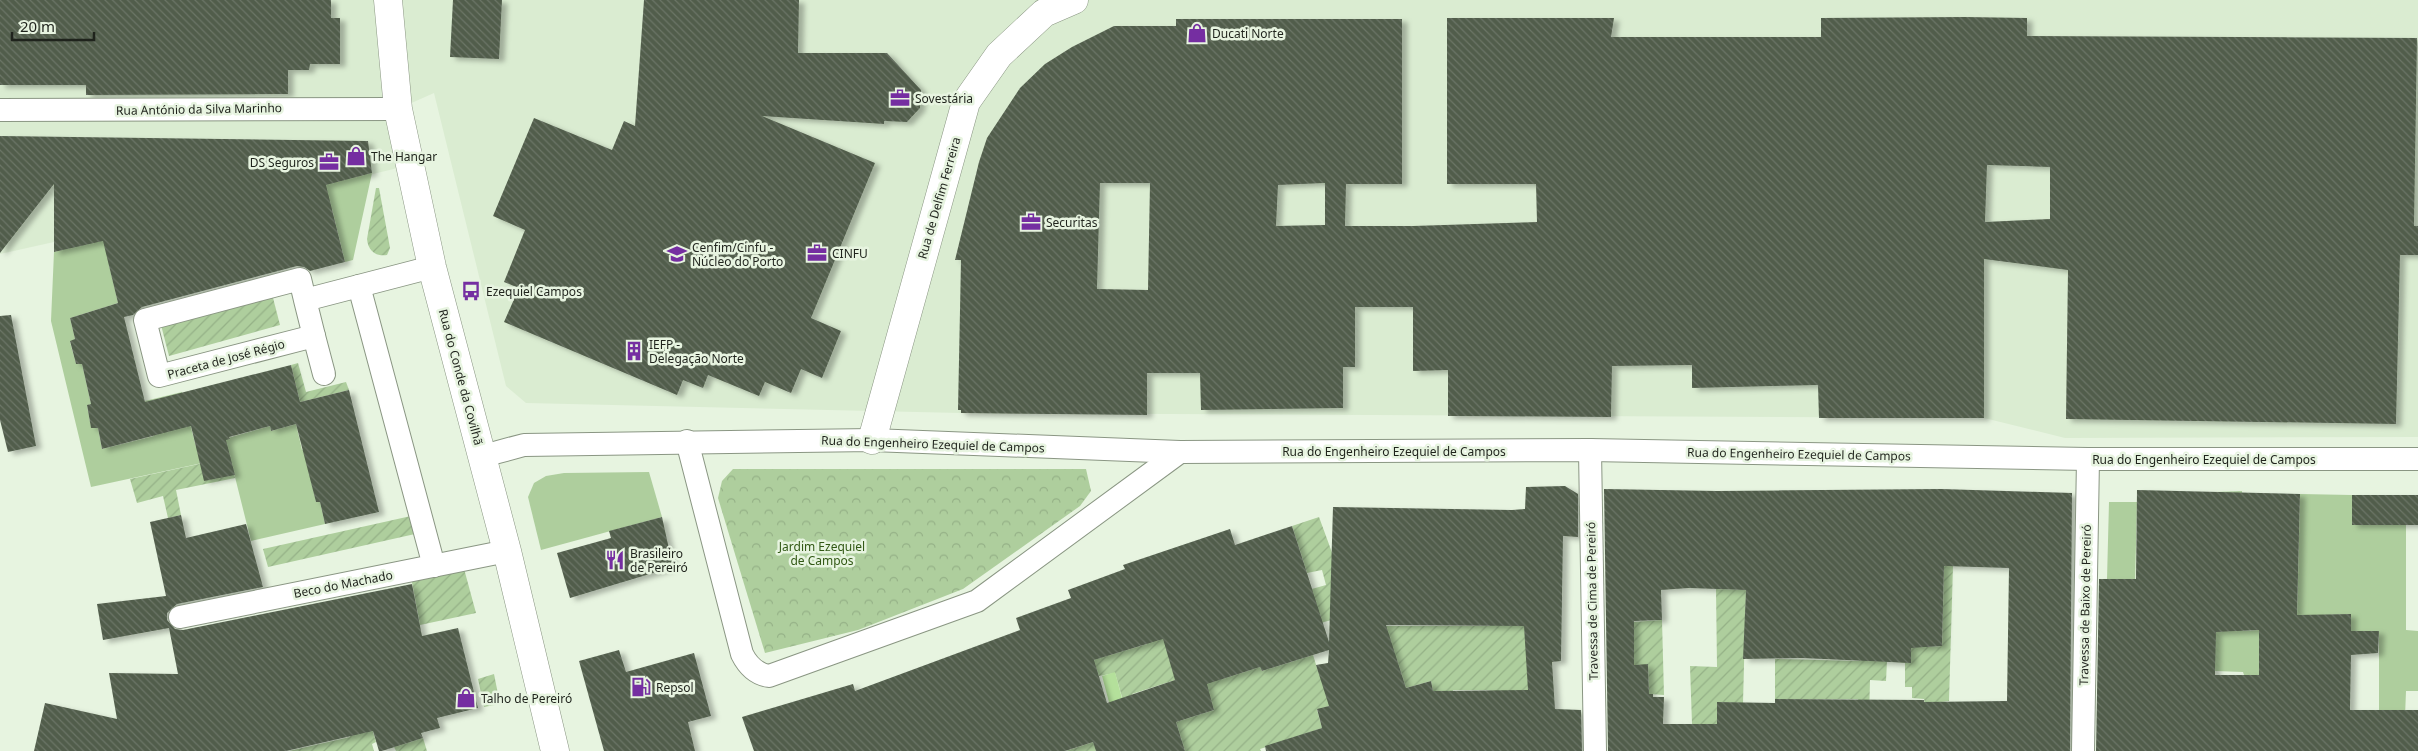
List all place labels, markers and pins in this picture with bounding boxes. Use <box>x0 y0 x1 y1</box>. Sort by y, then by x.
shop icon: Ducati Norte <box>1186 22 1208 44</box>
place label: Ducati Norte <box>1212 25 1284 42</box>
office icon: Sovestária <box>889 87 911 109</box>
place label: Sovestária <box>915 90 973 107</box>
shop icon: The Hangar <box>345 145 367 167</box>
place label: The Hangar <box>371 148 437 165</box>
office icon: DS Seguros <box>318 151 340 173</box>
place label: DS Seguros <box>250 154 314 171</box>
office icon: Securitas <box>1020 211 1042 233</box>
place label: Securitas <box>1046 214 1098 231</box>
place label: Cenfim/Cinfu - Núcleo do Porto <box>692 239 783 270</box>
office icon: CINFU <box>806 242 828 264</box>
school or university icon: Cenfim/Cinfu - Núcleo do Porto <box>666 243 688 265</box>
place label: CINFU <box>832 245 868 262</box>
bus stop icon: Ezequiel Campos <box>460 280 482 302</box>
place label: Ezequiel Campos <box>486 283 582 300</box>
place label: IEFP - Delegação Norte <box>649 336 744 367</box>
building icon: IEFP - Delegação Norte <box>623 340 645 362</box>
place label: Brasileiro de Pereiró <box>630 545 688 576</box>
restaurant icon: Brasileiro de Pereiró <box>604 549 626 571</box>
fuel station icon: Repsol <box>630 676 652 698</box>
place label: Repsol <box>656 679 694 696</box>
shop icon: Talho de Pereiró <box>455 687 477 709</box>
place label: Talho de Pereiró <box>481 690 572 707</box>

